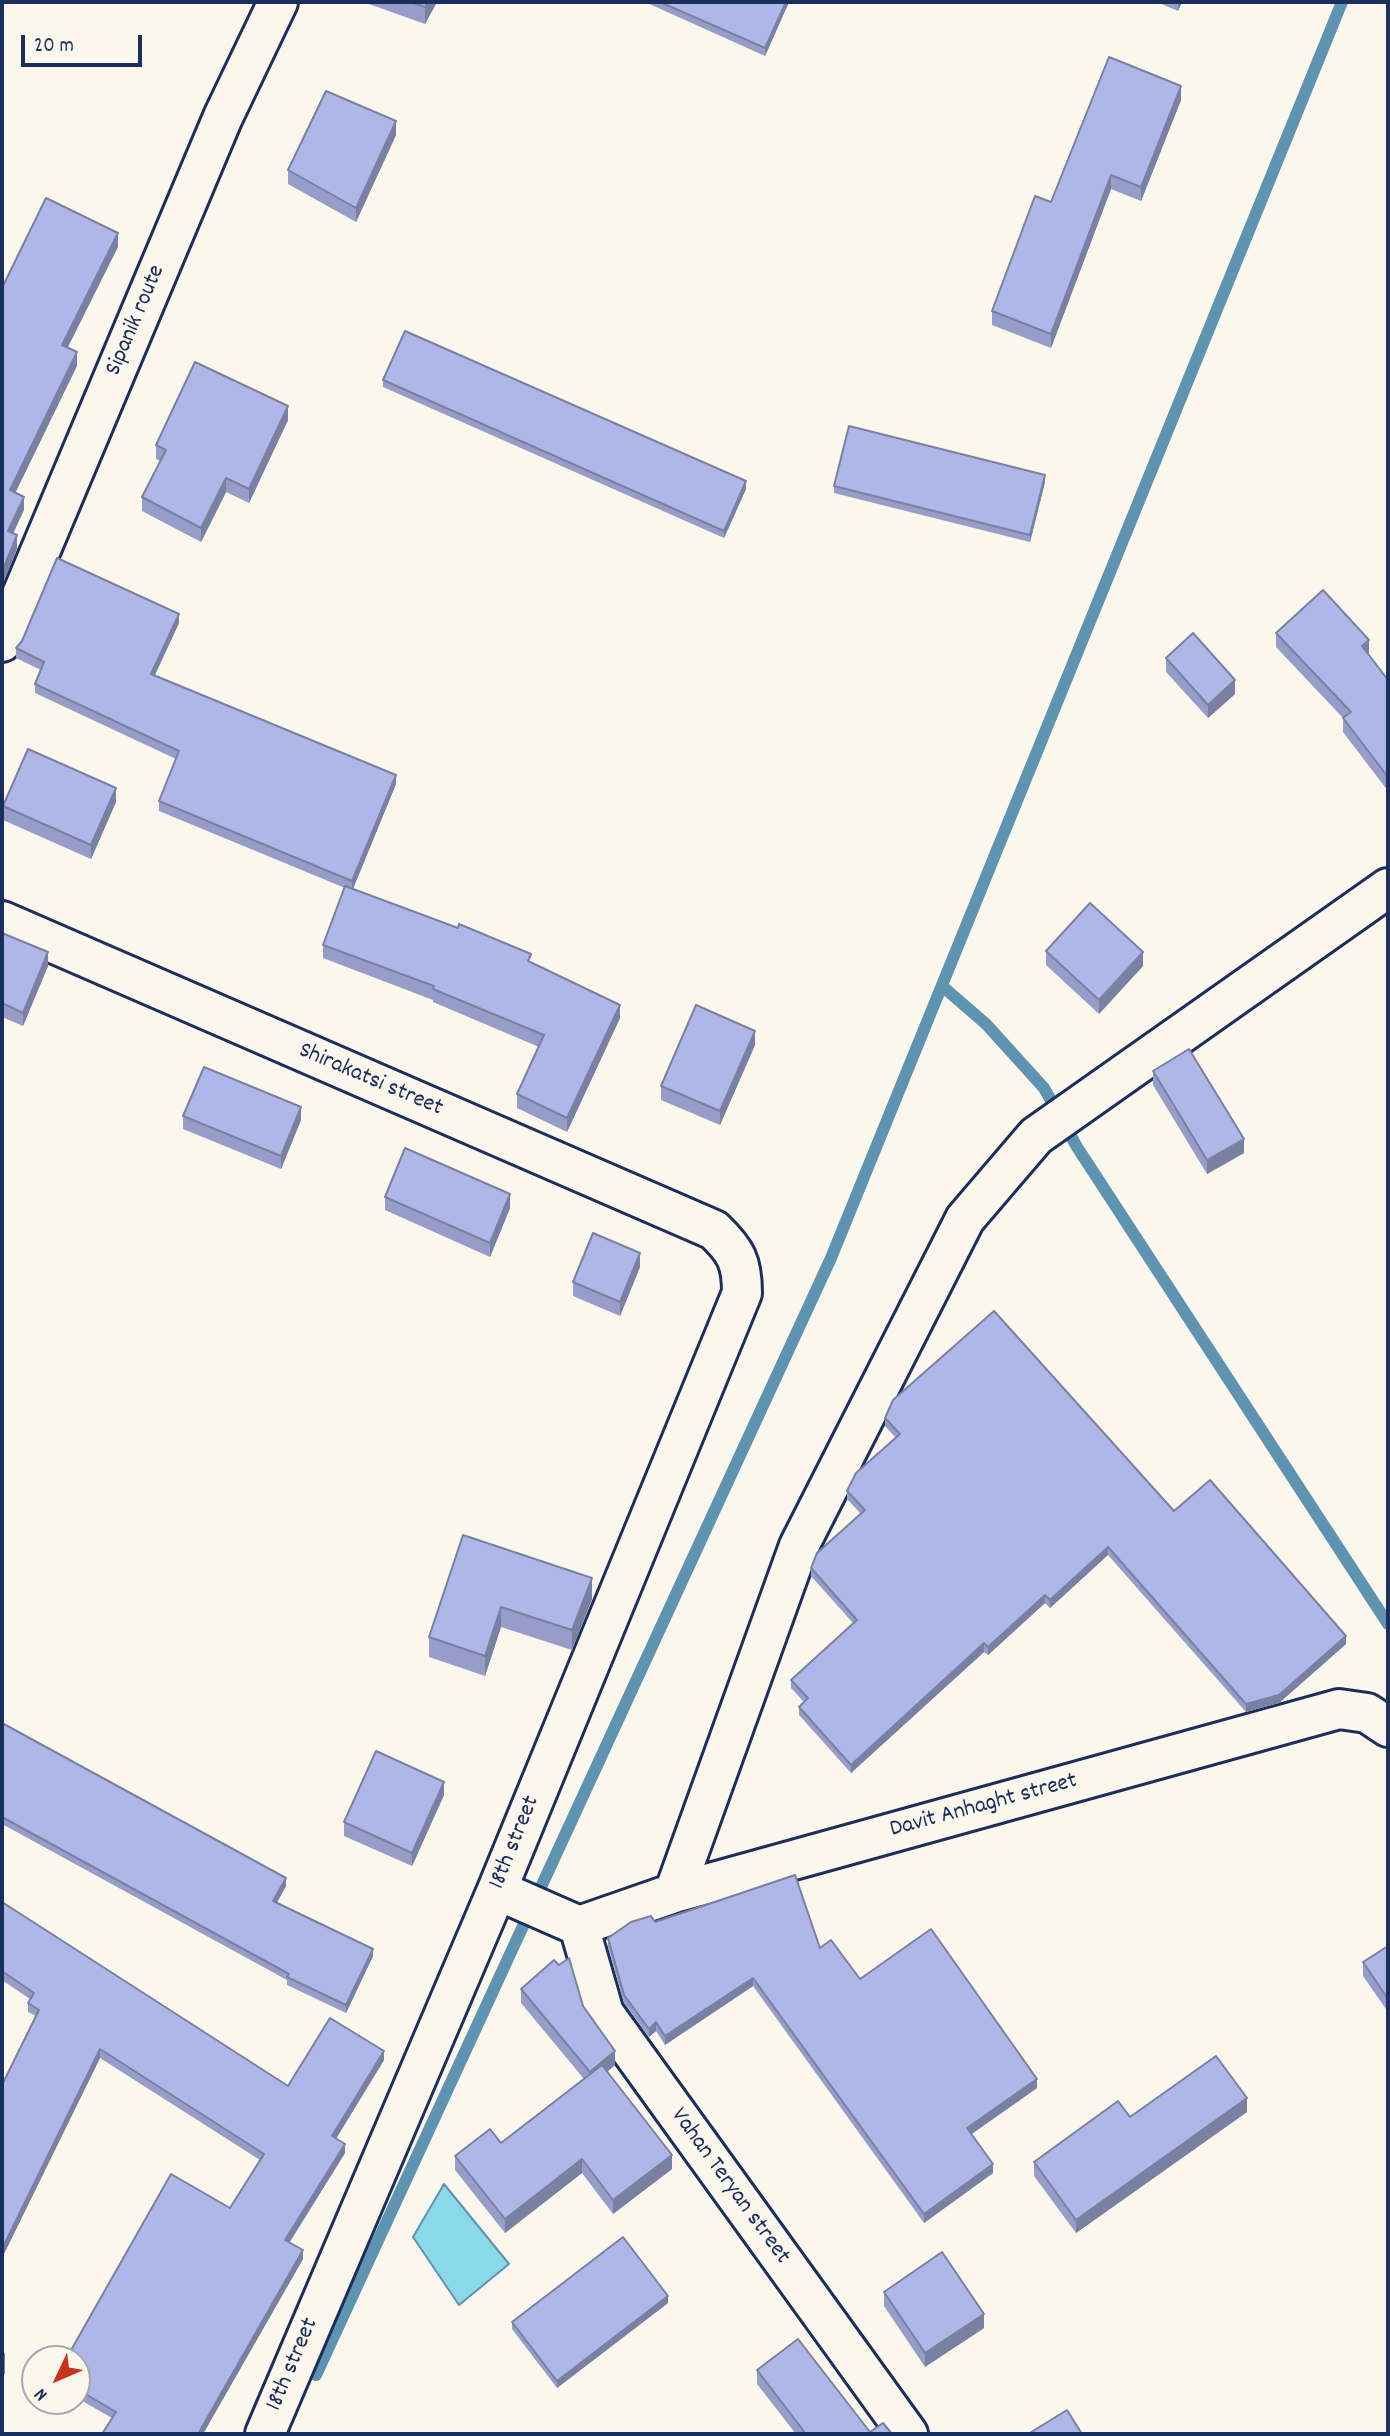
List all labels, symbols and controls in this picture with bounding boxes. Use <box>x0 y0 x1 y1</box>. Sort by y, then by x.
scale bar <box>24 21 145 65</box>
text: 20 m <box>34 32 74 62</box>
street label: Sipanik route <box>101 261 173 381</box>
street label: Shirakatsi street <box>294 1038 446 1124</box>
street label: Davit Anhaght street <box>887 1768 1081 1846</box>
street label: 18th street <box>484 1792 548 1894</box>
street label: Vahan Teryan street <box>663 2103 795 2271</box>
street label: 18th street <box>262 2314 326 2416</box>
north arrow <box>21 2345 91 2415</box>
text: N <box>29 2381 55 2406</box>

